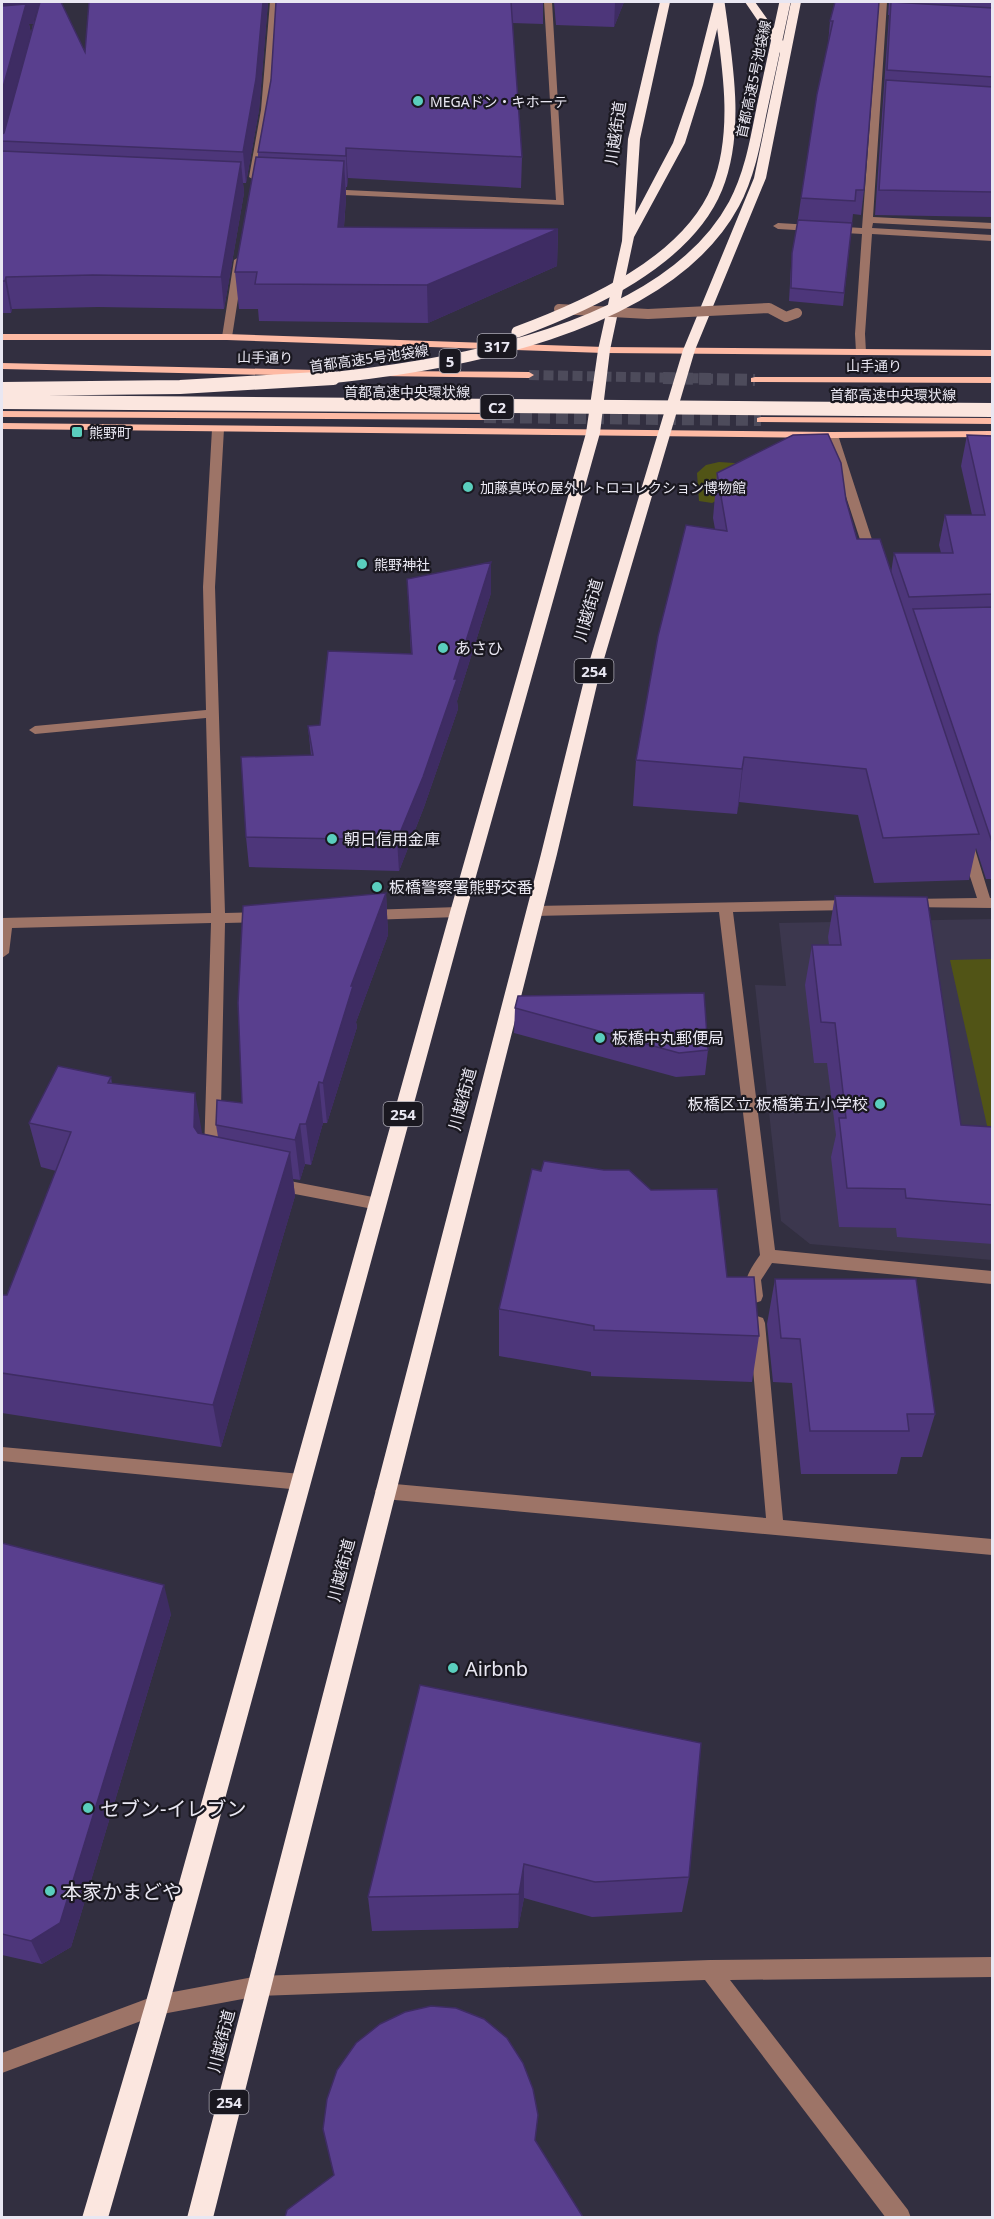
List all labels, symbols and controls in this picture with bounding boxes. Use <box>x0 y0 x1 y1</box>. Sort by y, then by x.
street label: 首都高速5号池袋線 <box>731 18 775 140</box>
place label: MEGAドン・キホーテ <box>430 92 568 111</box>
marker: MEGAドン・キホーテ <box>411 94 425 108</box>
street label: 川越街道 <box>600 100 630 166</box>
road number: 317 <box>478 334 516 358</box>
street label: 首都高速5号池袋線 <box>308 340 430 376</box>
street label: 山手通り <box>237 347 293 367</box>
road number: 5 <box>440 349 460 373</box>
street label: 山手通り <box>846 356 902 375</box>
street label: 首都高速中央環状線 <box>344 382 470 401</box>
street label: 首都高速中央環状線 <box>830 385 956 404</box>
road number: C2 <box>480 395 514 419</box>
place label: 熊野町 <box>89 423 131 442</box>
marker: 熊野町 <box>70 425 84 439</box>
place label: 加藤真咲の屋外レトロコレクション博物館 <box>480 478 746 497</box>
marker: 加藤真咲の屋外レトロコレクション博物館 <box>461 480 475 494</box>
place label: 熊野神社 <box>374 555 430 574</box>
marker: 熊野神社 <box>355 557 369 571</box>
street label: 川越街道 <box>569 576 607 644</box>
place label: あさひ <box>455 637 503 659</box>
marker: あさひ <box>436 641 450 655</box>
road number: 254 <box>574 659 614 683</box>
place label: 朝日信用金庫 <box>344 828 440 850</box>
marker: 朝日信用金庫 <box>325 832 339 846</box>
place label: 板橋警察署熊野交番 <box>389 876 533 898</box>
marker: 板橋警察署熊野交番 <box>370 880 384 894</box>
place label: 板橋中丸郵便局 <box>612 1027 724 1049</box>
marker: 板橋中丸郵便局 <box>593 1031 607 1045</box>
street label: 川越街道 <box>443 1065 481 1133</box>
place label: 板橋区立 板橋第五小学校 <box>688 1093 868 1115</box>
marker: 板橋区立 板橋第五小学校 <box>873 1097 887 1111</box>
road number: 254 <box>384 1102 422 1126</box>
street label: 川越街道 <box>323 1536 359 1604</box>
place label: Airbnb <box>465 1655 528 1682</box>
marker: Airbnb <box>446 1661 460 1675</box>
place label: セブン-イレブン <box>100 1795 246 1822</box>
marker: セブン-イレブン <box>81 1801 95 1815</box>
place label: 本家かまどや <box>62 1878 182 1905</box>
marker: 本家かまどや <box>43 1884 57 1898</box>
street label: 川越街道 <box>203 2007 239 2075</box>
road number: 254 <box>210 2090 248 2114</box>

